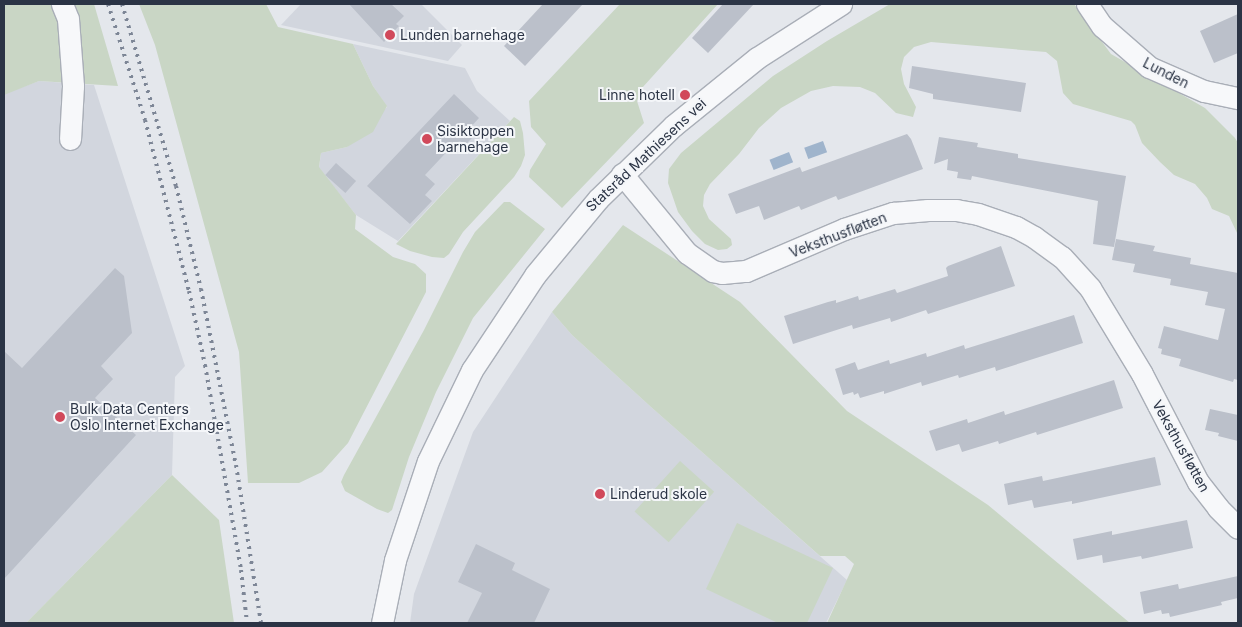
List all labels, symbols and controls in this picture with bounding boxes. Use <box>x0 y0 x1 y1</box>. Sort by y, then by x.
place label: Lunden barnehage <box>400 27 525 43</box>
marker: Lunden barnehage <box>384 29 396 41</box>
street label: Lunden <box>1140 54 1192 92</box>
place label: Linne hotell <box>599 87 675 103</box>
marker: Linne hotell <box>679 89 691 101</box>
street label: Statsråd Mathiesens vei <box>582 95 710 215</box>
place label: Sisiktoppen barnehage <box>437 123 514 156</box>
marker: Sisiktoppen barnehage <box>421 133 433 145</box>
street label: Veksthusfløtten <box>787 209 889 261</box>
street label: Veksthusfløtten <box>1149 397 1213 495</box>
place label: Bulk Data Centers Oslo Internet Exchange <box>70 401 224 434</box>
marker: Bulk Data Centers Oslo Internet Exchange <box>54 411 66 423</box>
place label: Linderud skole <box>610 486 707 502</box>
marker: Linderud skole <box>594 488 606 500</box>

